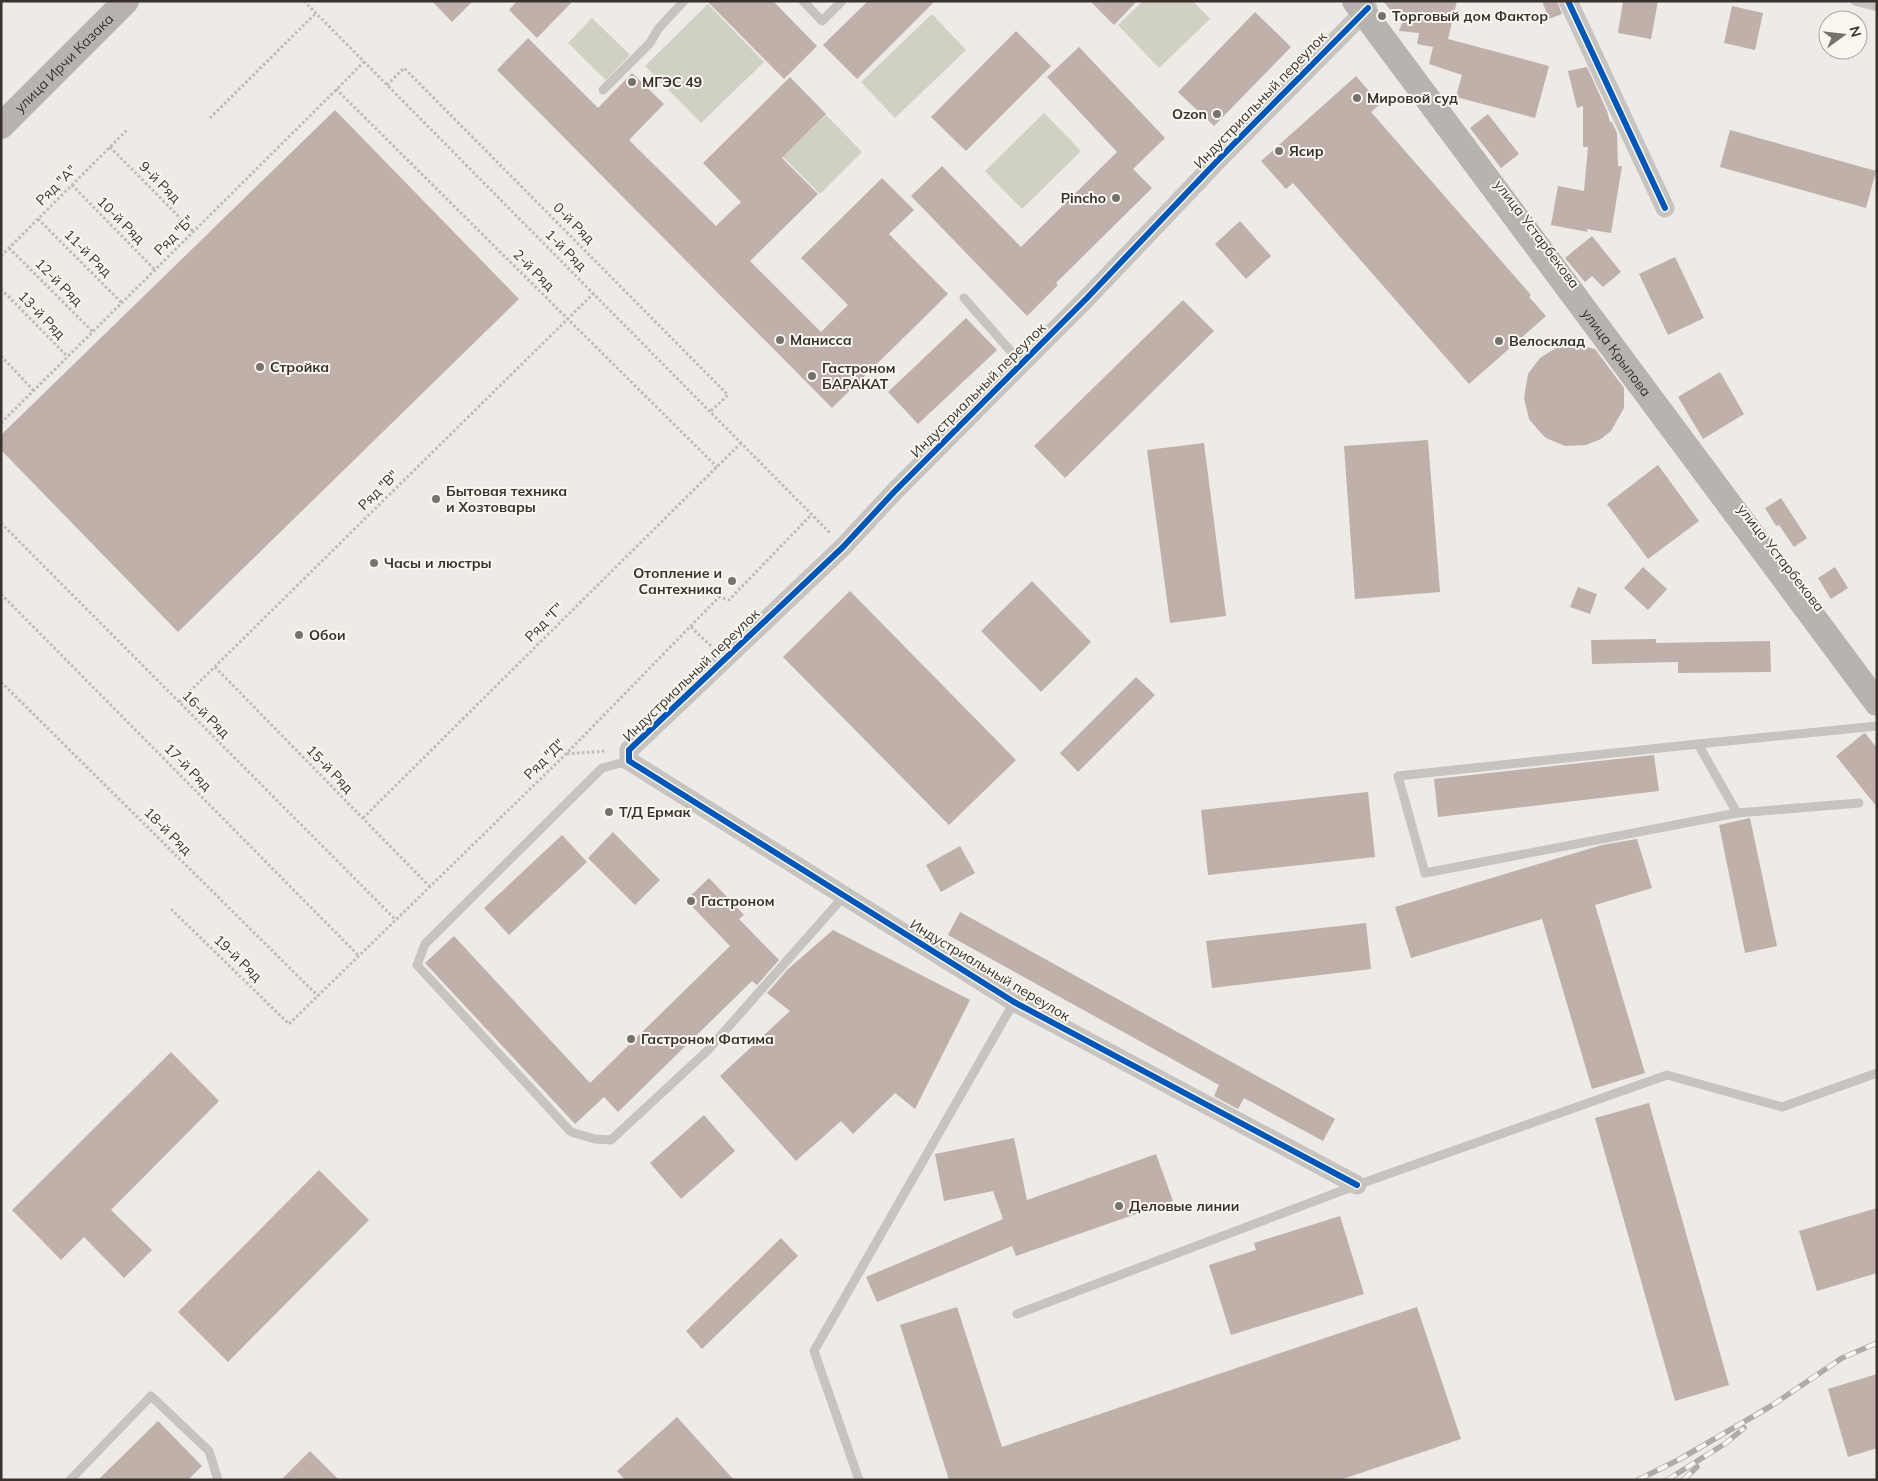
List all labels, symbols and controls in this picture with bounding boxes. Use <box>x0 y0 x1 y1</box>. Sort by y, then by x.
place label: Торговый дом Фактор <box>1392 7 1548 25</box>
street label: улица Ирчи Казака <box>11 10 117 116</box>
marker: Торговый дом Фактор <box>1376 10 1388 22</box>
north arrow <box>1818 10 1868 60</box>
text: N <box>1845 24 1866 39</box>
street label: Индустриальный переулок <box>1190 27 1331 172</box>
place label: МГЭС 49 <box>642 73 702 91</box>
marker: МГЭС 49 <box>626 76 638 88</box>
place label: Мировой суд <box>1367 89 1458 107</box>
marker: Мировой суд <box>1351 92 1363 104</box>
place label: Ozon <box>1172 105 1207 123</box>
marker: Ozon <box>1211 108 1223 120</box>
place label: Ясир <box>1289 142 1324 160</box>
marker: Ясир <box>1273 145 1285 157</box>
street label: 9-й Ряд <box>135 157 185 207</box>
street label: Ряд "А" <box>32 161 80 209</box>
street label: улица Устарбекова <box>1490 176 1584 292</box>
place label: Pincho <box>1061 189 1106 207</box>
street label: 10-й Ряд <box>93 192 149 248</box>
marker: Pincho <box>1110 192 1122 204</box>
street label: 0-й Ряд <box>549 198 599 248</box>
street label: Ряд "Б" <box>150 211 198 259</box>
street label: 11-й Ряд <box>60 225 116 281</box>
street label: 1-й Ряд <box>541 225 591 275</box>
street label: 2-й Ряд <box>509 245 559 295</box>
street label: 12-й Ряд <box>31 254 87 310</box>
street label: 13-й Ряд <box>15 287 70 343</box>
street label: улица Крылова <box>1578 305 1655 400</box>
street label: Индустриальный переулок <box>907 318 1050 461</box>
place label: Манисса <box>790 331 852 349</box>
place label: Велосклад <box>1509 332 1585 350</box>
marker: Манисса <box>774 334 786 346</box>
marker: Велосклад <box>1493 335 1505 347</box>
place label: Стройка <box>270 358 329 376</box>
place label: Гастроном БАРАКАТ <box>822 359 896 393</box>
marker: Стройка <box>254 361 266 373</box>
marker: Гастроном БАРАКАТ <box>806 370 818 382</box>
street label: Ряд "В" <box>354 466 402 514</box>
place label: Бытовая техника и Хозтовары <box>446 482 567 516</box>
marker: Бытовая техника и Хозтовары <box>430 493 442 505</box>
street label: улица Устарбекова <box>1733 501 1829 615</box>
place label: Часы и люстры <box>384 554 492 572</box>
marker: Часы и люстры <box>368 557 380 569</box>
place label: Отопление и Сантехника <box>633 564 722 598</box>
marker: Отопление и Сантехника <box>726 575 738 587</box>
street label: Ряд "Г" <box>521 599 567 645</box>
street label: Индустриальный переулок <box>619 604 764 745</box>
place label: Обои <box>309 626 346 644</box>
marker: Обои <box>293 629 305 641</box>
street label: 16-й Ряд <box>178 686 234 742</box>
street label: Ряд "Д" <box>520 735 568 783</box>
street label: 17-й Ряд <box>160 739 216 795</box>
street label: 15-й Ряд <box>303 741 358 797</box>
street label: 18-й Ряд <box>140 803 196 859</box>
place label: Т/Д Ермак <box>619 803 692 821</box>
marker: Т/Д Ермак <box>603 806 615 818</box>
place label: Гастроном <box>701 892 775 910</box>
marker: Гастроном <box>685 895 697 907</box>
street label: Индустриальный переулок <box>907 915 1074 1025</box>
street label: 19-й Ряд <box>210 931 266 986</box>
place label: Гастроном Фатима <box>641 1030 774 1048</box>
marker: Гастроном Фатима <box>625 1033 637 1045</box>
place label: Деловые линии <box>1129 1197 1239 1215</box>
marker: Деловые линии <box>1113 1200 1125 1212</box>

